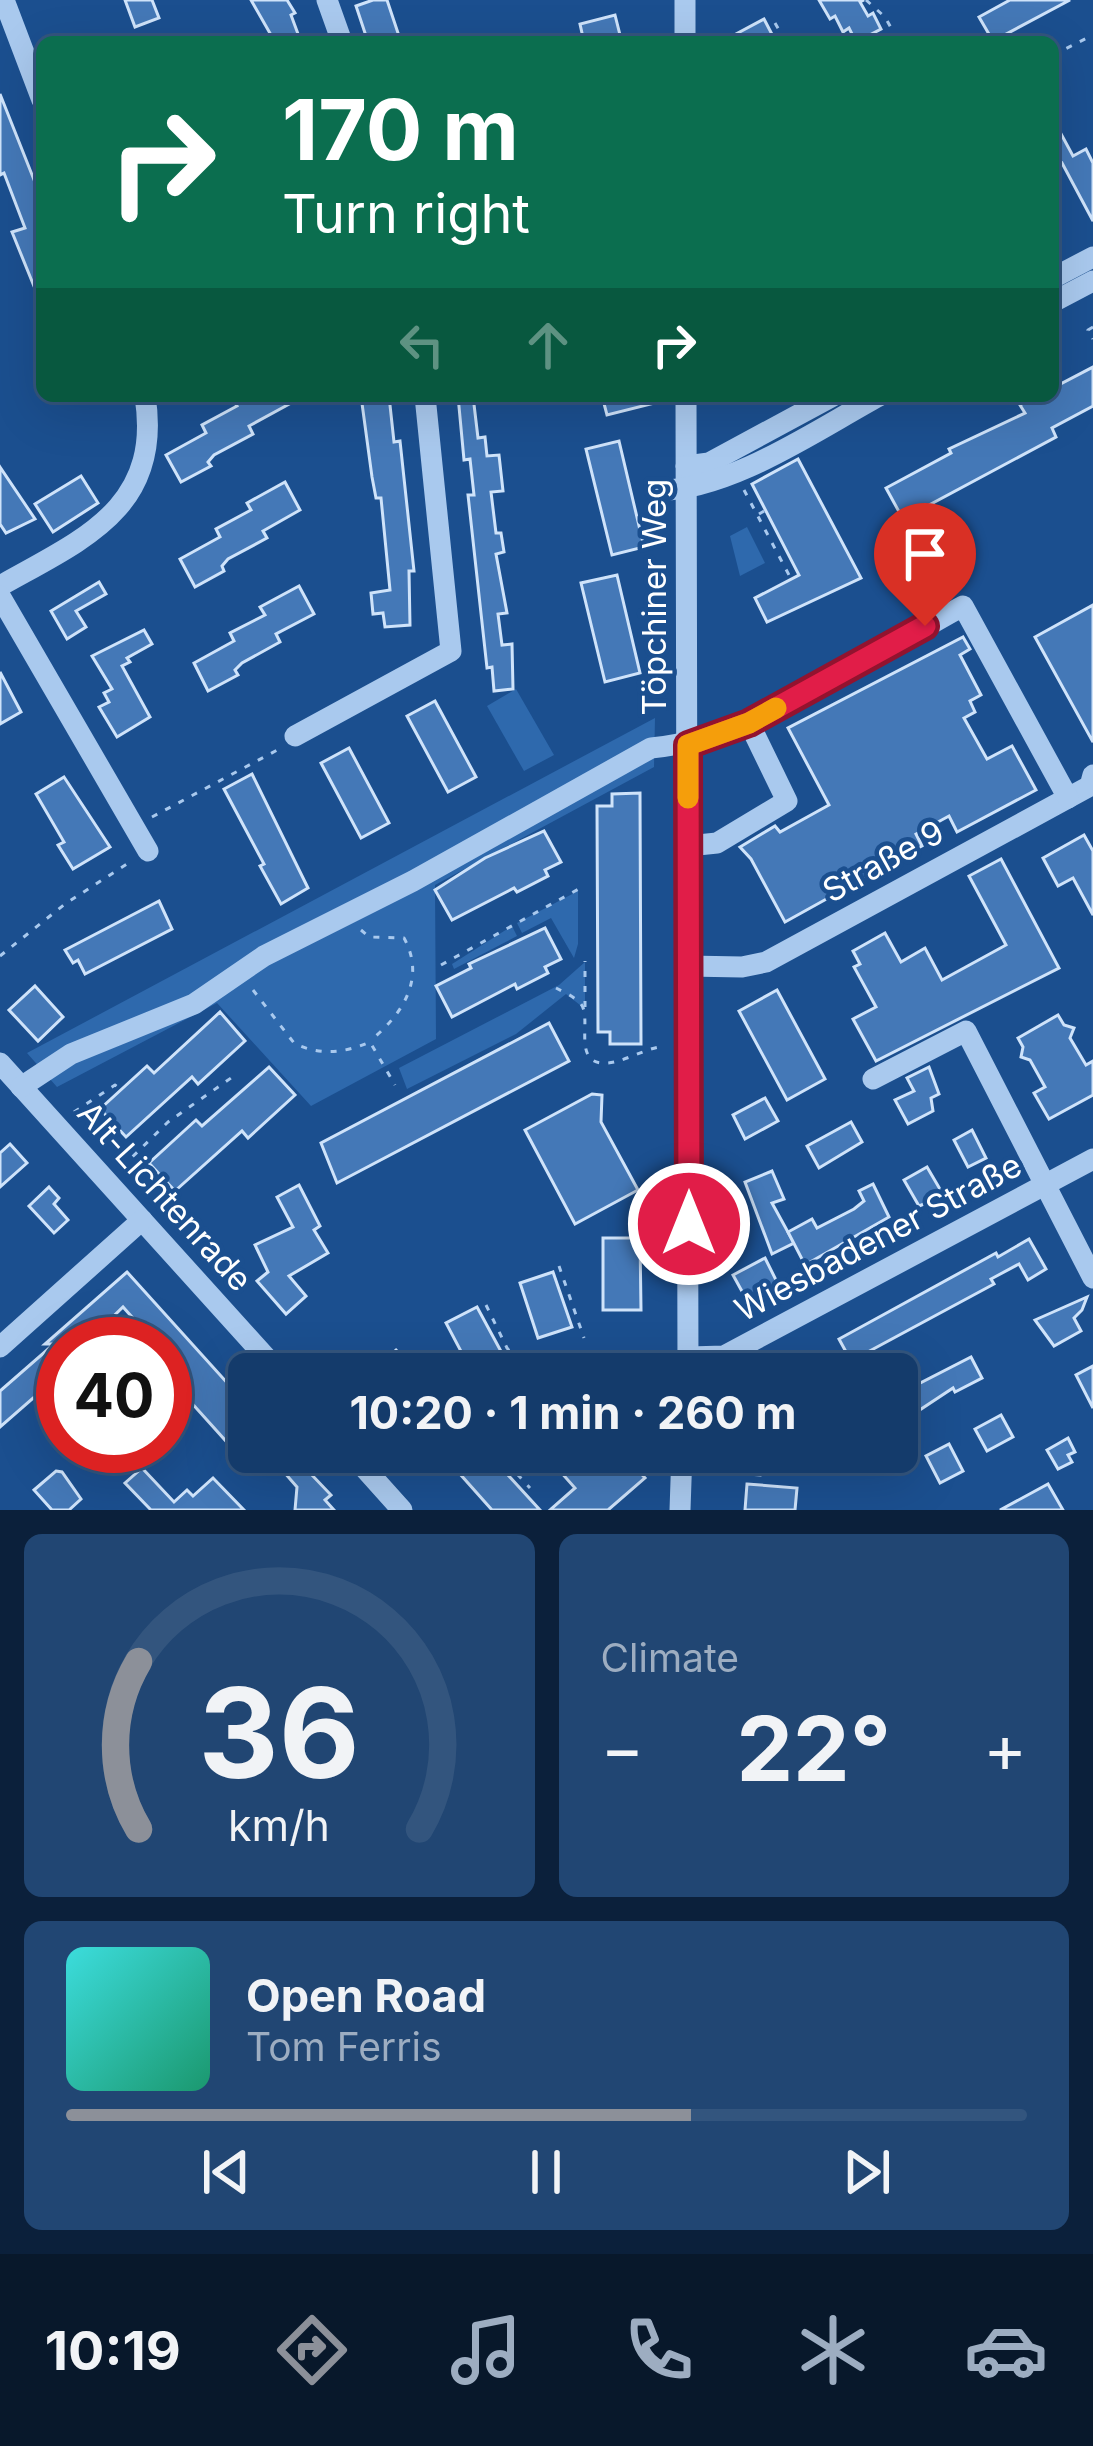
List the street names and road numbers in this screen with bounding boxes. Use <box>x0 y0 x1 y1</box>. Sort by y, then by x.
street label: Töpchiner Weg <box>634 479 674 715</box>
street label: Straße 9 <box>815 811 951 911</box>
street label: Alt-Lichtenrade <box>69 1093 261 1299</box>
street label: Wiesbadener Straße <box>728 1145 1028 1329</box>

